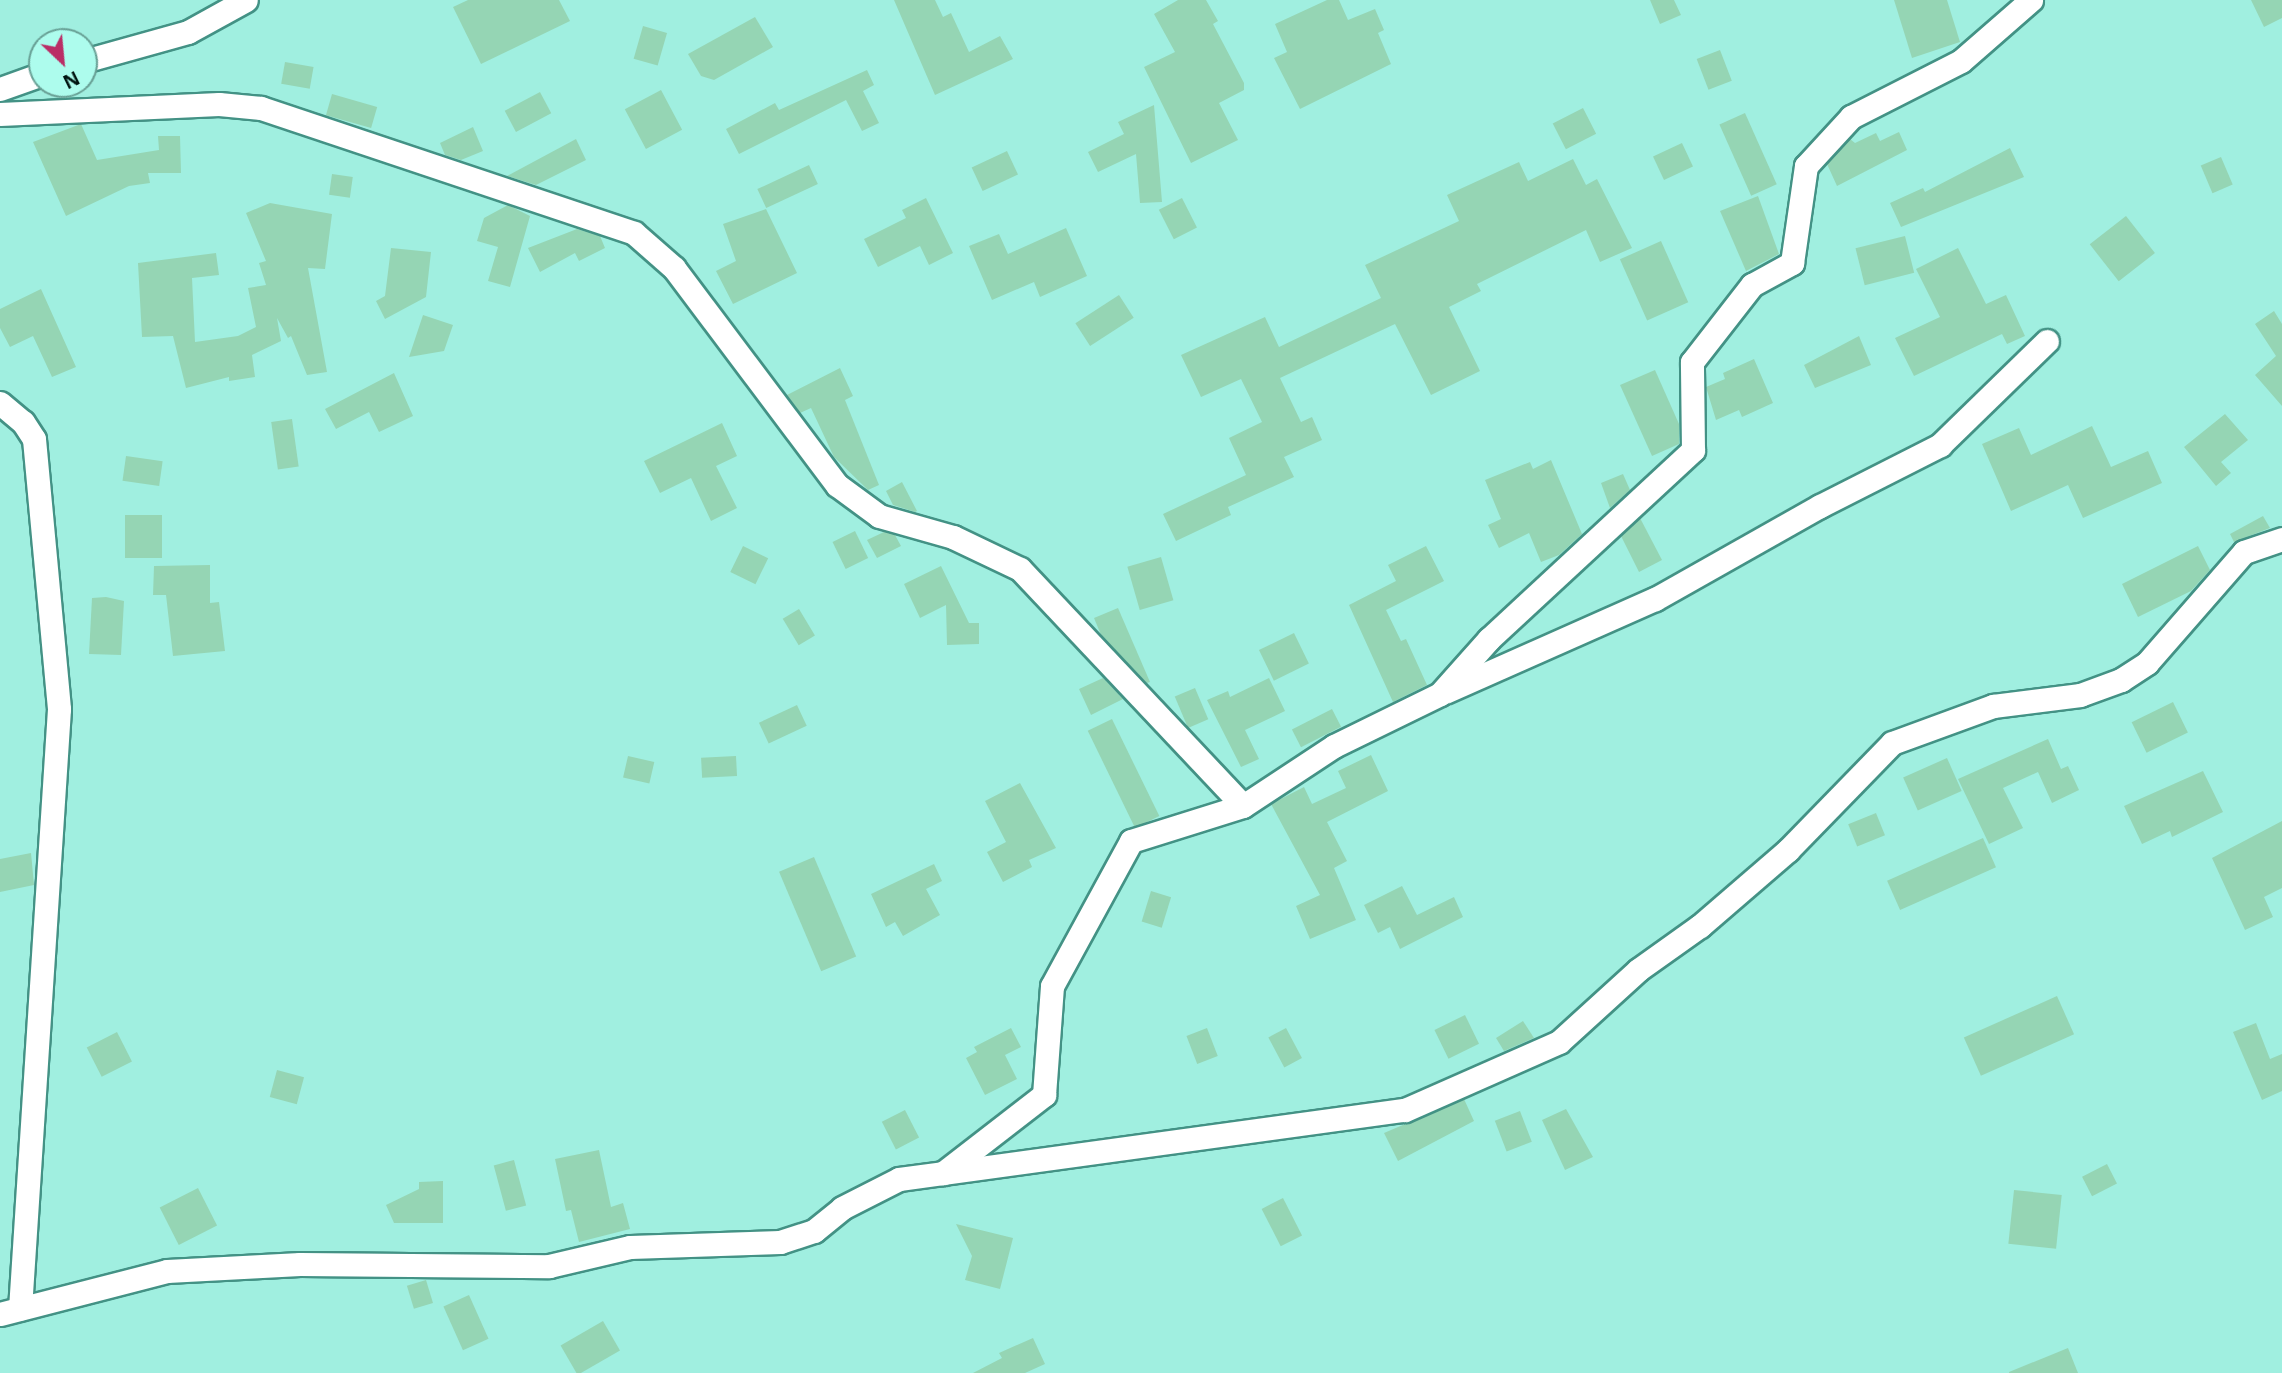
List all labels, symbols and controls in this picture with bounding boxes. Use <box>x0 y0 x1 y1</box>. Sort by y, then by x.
north arrow <box>28 28 98 98</box>
text: N <box>59 65 84 95</box>

